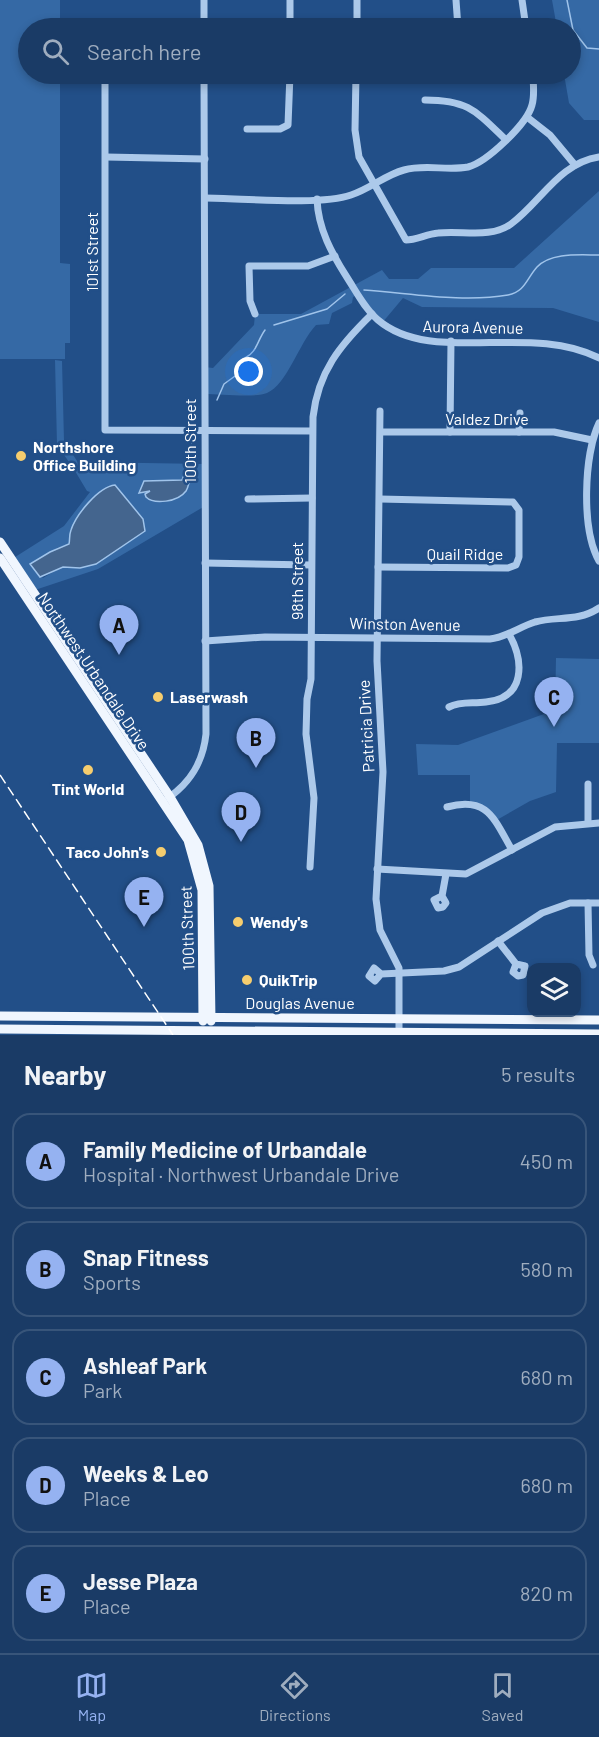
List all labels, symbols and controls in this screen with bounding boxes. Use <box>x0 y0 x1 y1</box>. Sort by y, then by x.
search box <box>18 18 581 84</box>
icon: search <box>39 35 72 68</box>
text: Search here <box>87 38 201 64</box>
street label: 101st Street <box>82 212 101 292</box>
street label: Aurora Avenue <box>422 316 524 337</box>
your location <box>234 357 263 386</box>
street label: 100th Street <box>180 398 199 484</box>
street label: Valdez Drive <box>445 409 529 428</box>
place label: Northshore Office Building <box>33 437 136 474</box>
marker: Northshore Office Building <box>14 449 28 463</box>
street label: 98th Street <box>287 542 306 620</box>
street label: Quail Ridge <box>427 544 503 563</box>
street label: Northwest Urbandale Drive <box>35 588 154 753</box>
pin: A <box>100 606 138 655</box>
street label: Winston Avenue <box>349 613 461 634</box>
pin: C <box>534 678 574 727</box>
street label: Patricia Drive <box>354 679 377 773</box>
place label: Laserwash <box>170 687 248 706</box>
marker: Laserwash <box>151 690 165 704</box>
pin: B <box>236 718 276 768</box>
marker: Tint World <box>81 763 95 777</box>
place label: Tint World <box>52 779 124 798</box>
pin: D <box>222 792 260 842</box>
place label: Taco John's <box>66 842 149 861</box>
marker: Taco John's <box>154 845 168 859</box>
pin: E <box>124 878 164 927</box>
street label: 100th Street <box>176 885 197 971</box>
place label: Wendy's <box>250 912 308 931</box>
marker: Wendy's <box>231 915 245 929</box>
map controls <box>527 963 581 1017</box>
button: layers <box>527 963 581 1017</box>
place label: QuikTrip <box>259 970 318 989</box>
marker: QuikTrip <box>240 973 254 987</box>
street label: Douglas Avenue <box>245 993 355 1012</box>
text: Nearby <box>24 1059 106 1090</box>
text: 5 results <box>501 1062 575 1086</box>
text: Family Medicine of Urbandale <box>83 1136 367 1162</box>
text: A <box>39 1149 52 1173</box>
text: 450 m <box>520 1149 573 1173</box>
text: Hospital · Northwest Urbandale Drive <box>83 1162 399 1186</box>
text: Snap Fitness <box>83 1244 209 1270</box>
text: B <box>39 1257 52 1281</box>
text: 580 m <box>520 1257 573 1281</box>
text: Sports <box>83 1270 141 1294</box>
text: Ashleaf Park <box>83 1352 207 1378</box>
text: C <box>39 1365 52 1389</box>
text: 680 m <box>520 1365 573 1389</box>
text: Park <box>83 1378 122 1402</box>
text: Weeks & Leo <box>83 1460 209 1486</box>
text: D <box>39 1473 52 1497</box>
text: 680 m <box>520 1473 573 1497</box>
text: Place <box>83 1486 131 1510</box>
text: Jesse Plaza <box>83 1568 198 1594</box>
text: E <box>40 1581 51 1605</box>
text: 820 m <box>520 1581 573 1605</box>
text: Place <box>83 1594 131 1618</box>
tab: Map <box>75 1669 108 1724</box>
tab: Directions <box>259 1669 331 1724</box>
tab: Saved <box>482 1669 524 1724</box>

